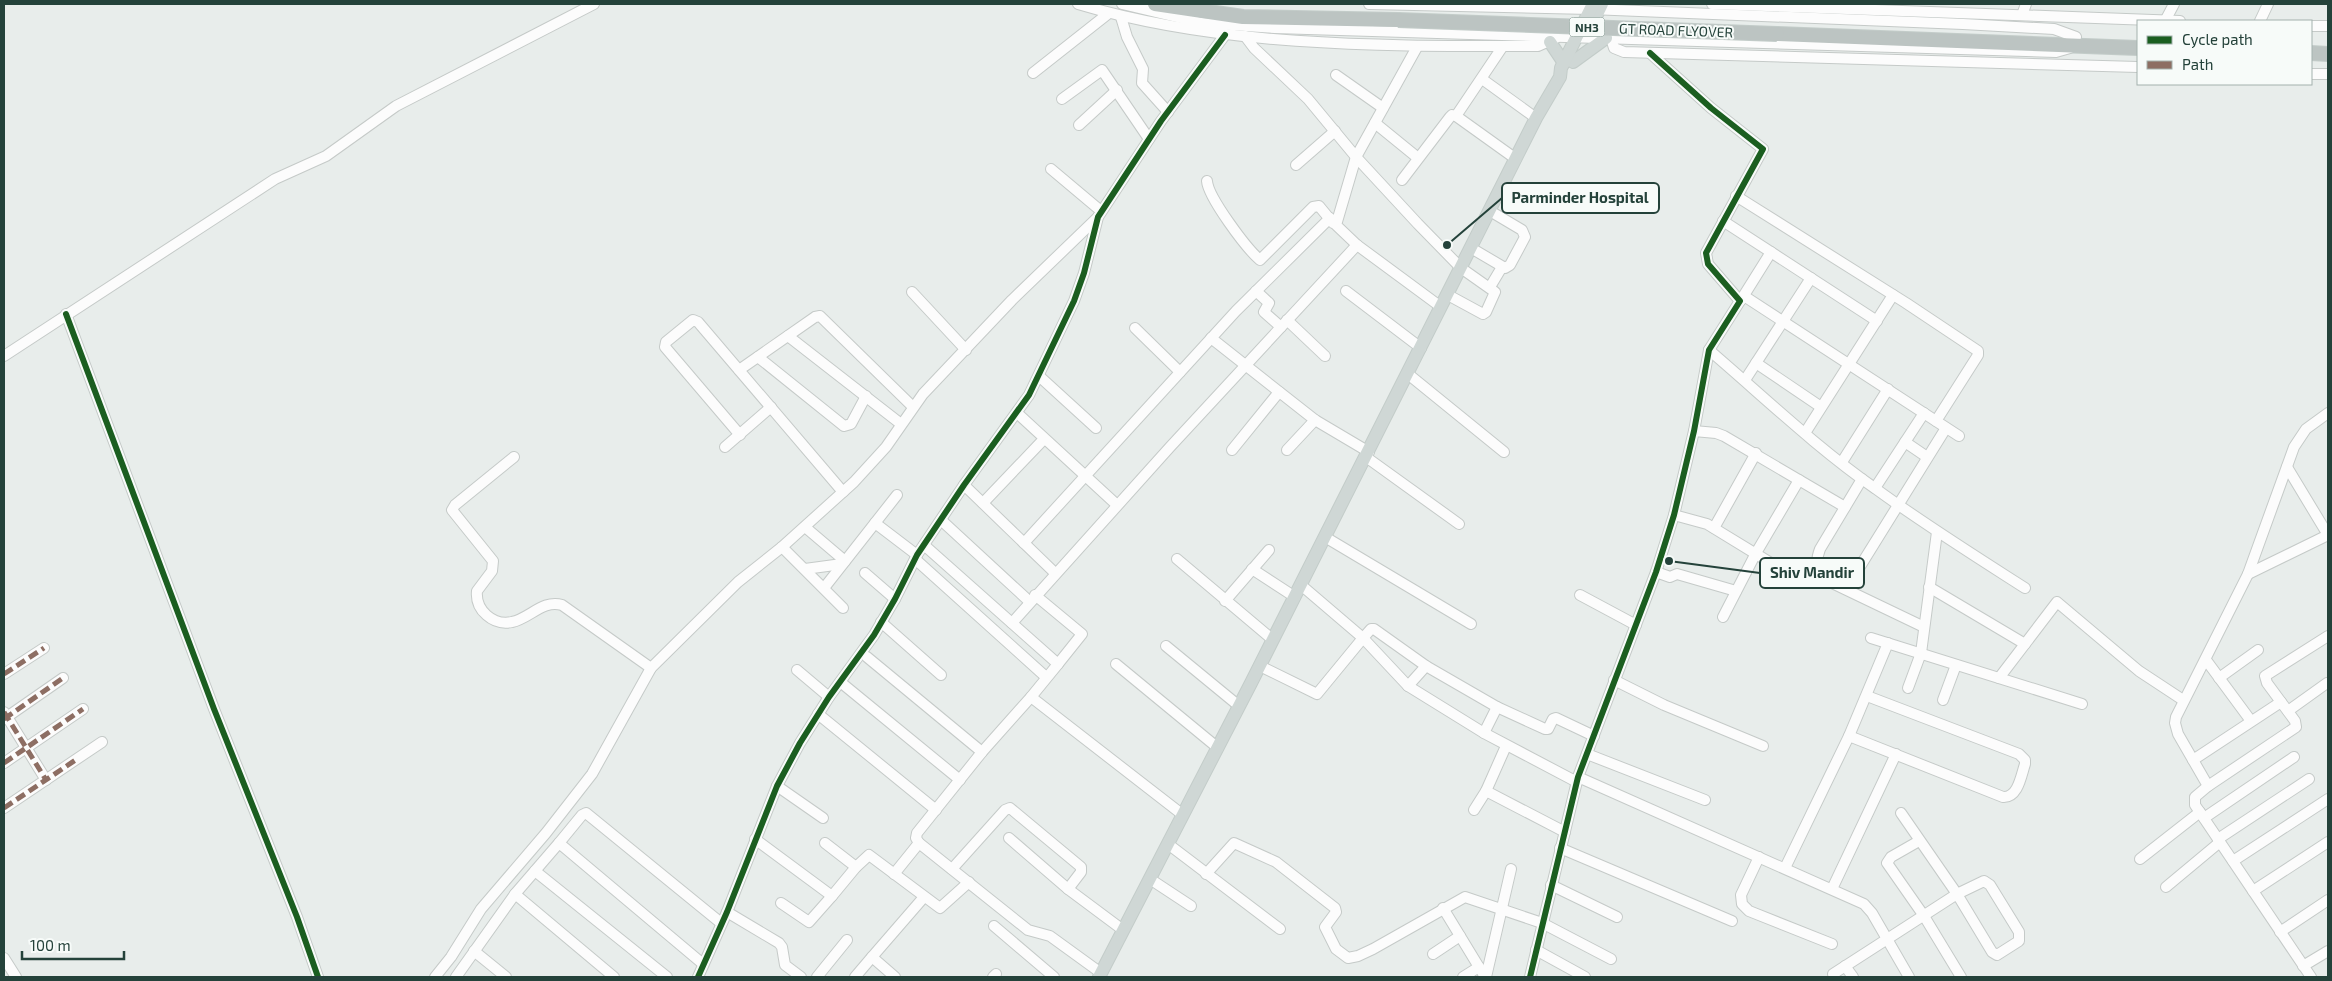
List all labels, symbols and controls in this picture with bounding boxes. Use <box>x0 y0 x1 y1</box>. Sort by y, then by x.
road number: NH3 <box>1570 18 1604 36</box>
street label: GT ROAD FLYOVER <box>1619 20 1734 41</box>
legend <box>2137 20 2312 85</box>
text: Cycle path <box>2182 30 2253 48</box>
text: Path <box>2182 55 2213 73</box>
callout: Parminder Hospital <box>1502 183 1659 213</box>
text: Parminder Hospital <box>1511 188 1649 206</box>
callout: Shiv Mandir <box>1760 558 1864 588</box>
text: Shiv Mandir <box>1770 563 1855 581</box>
scale bar <box>22 928 125 960</box>
text: 100 m <box>30 936 71 954</box>

